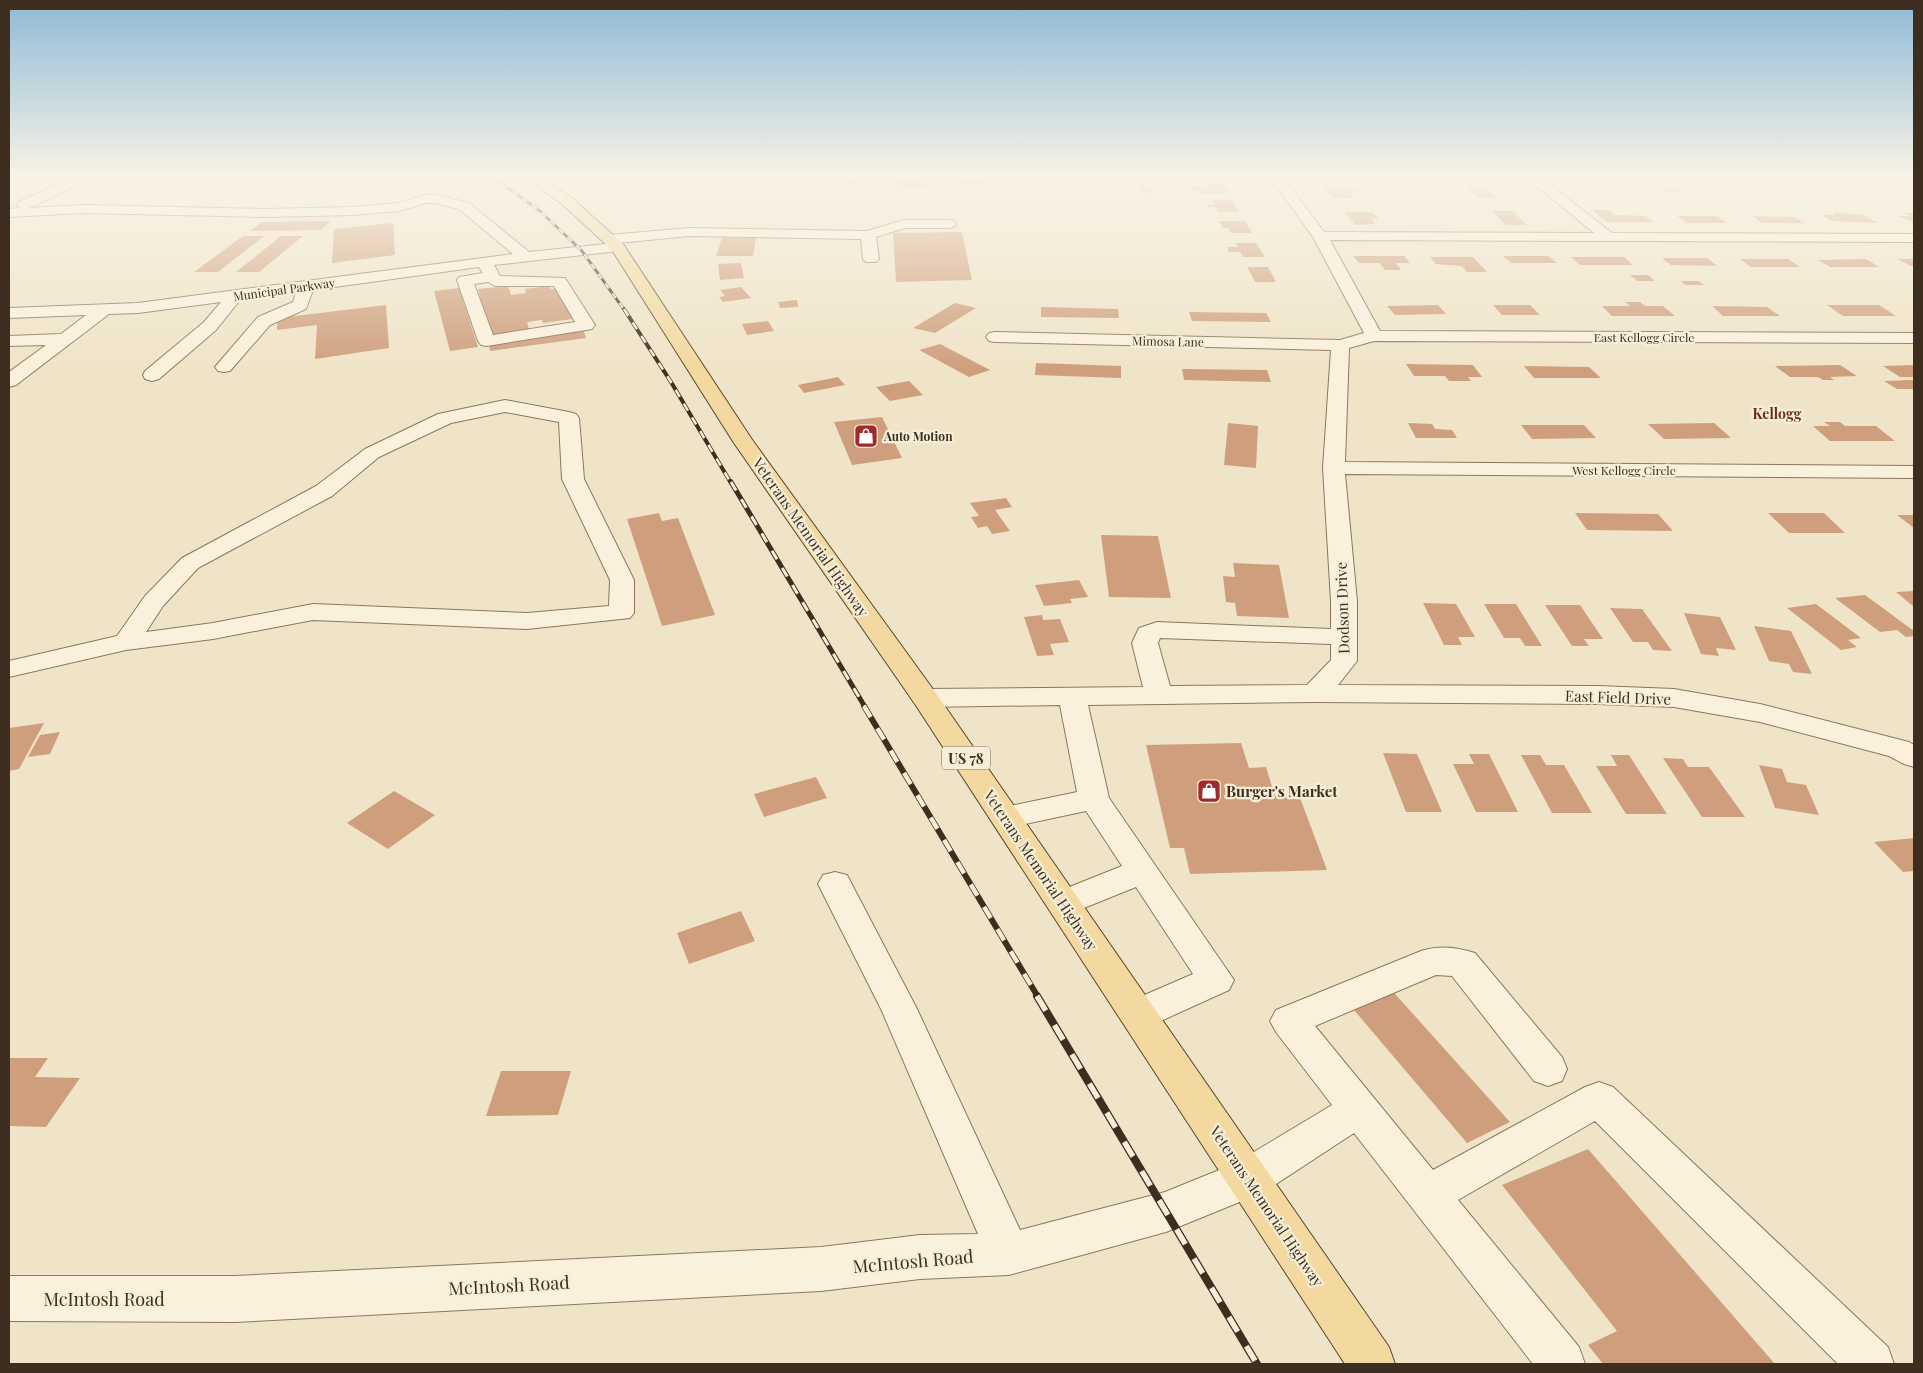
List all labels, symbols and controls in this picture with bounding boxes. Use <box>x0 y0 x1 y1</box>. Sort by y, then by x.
street label: Municipal Parkway <box>232 274 336 304</box>
street label: East Kellogg Circle <box>1594 329 1694 345</box>
street label: Mimosa Lane <box>1132 332 1204 350</box>
district label: Kellogg <box>1753 404 1802 423</box>
shop icon: Auto Motion <box>853 423 879 449</box>
place label: Auto Motion <box>883 428 953 444</box>
street label: Veterans Memorial Highway <box>748 453 874 621</box>
street label: West Kellogg Circle <box>1571 462 1676 478</box>
street label: Dodson Drive <box>1330 562 1354 654</box>
street label: East Field Drive <box>1565 685 1671 709</box>
road number: US 78 <box>942 746 990 770</box>
shop icon: Burger's Market <box>1196 778 1222 804</box>
place label: Burger's Market <box>1226 781 1338 801</box>
street label: Veterans Memorial Highway <box>979 785 1103 955</box>
street label: Veterans Memorial Highway <box>1205 1121 1329 1291</box>
street label: McIntosh Road <box>852 1244 975 1278</box>
street label: McIntosh Road <box>448 1270 571 1300</box>
street label: McIntosh Road <box>43 1287 165 1311</box>

